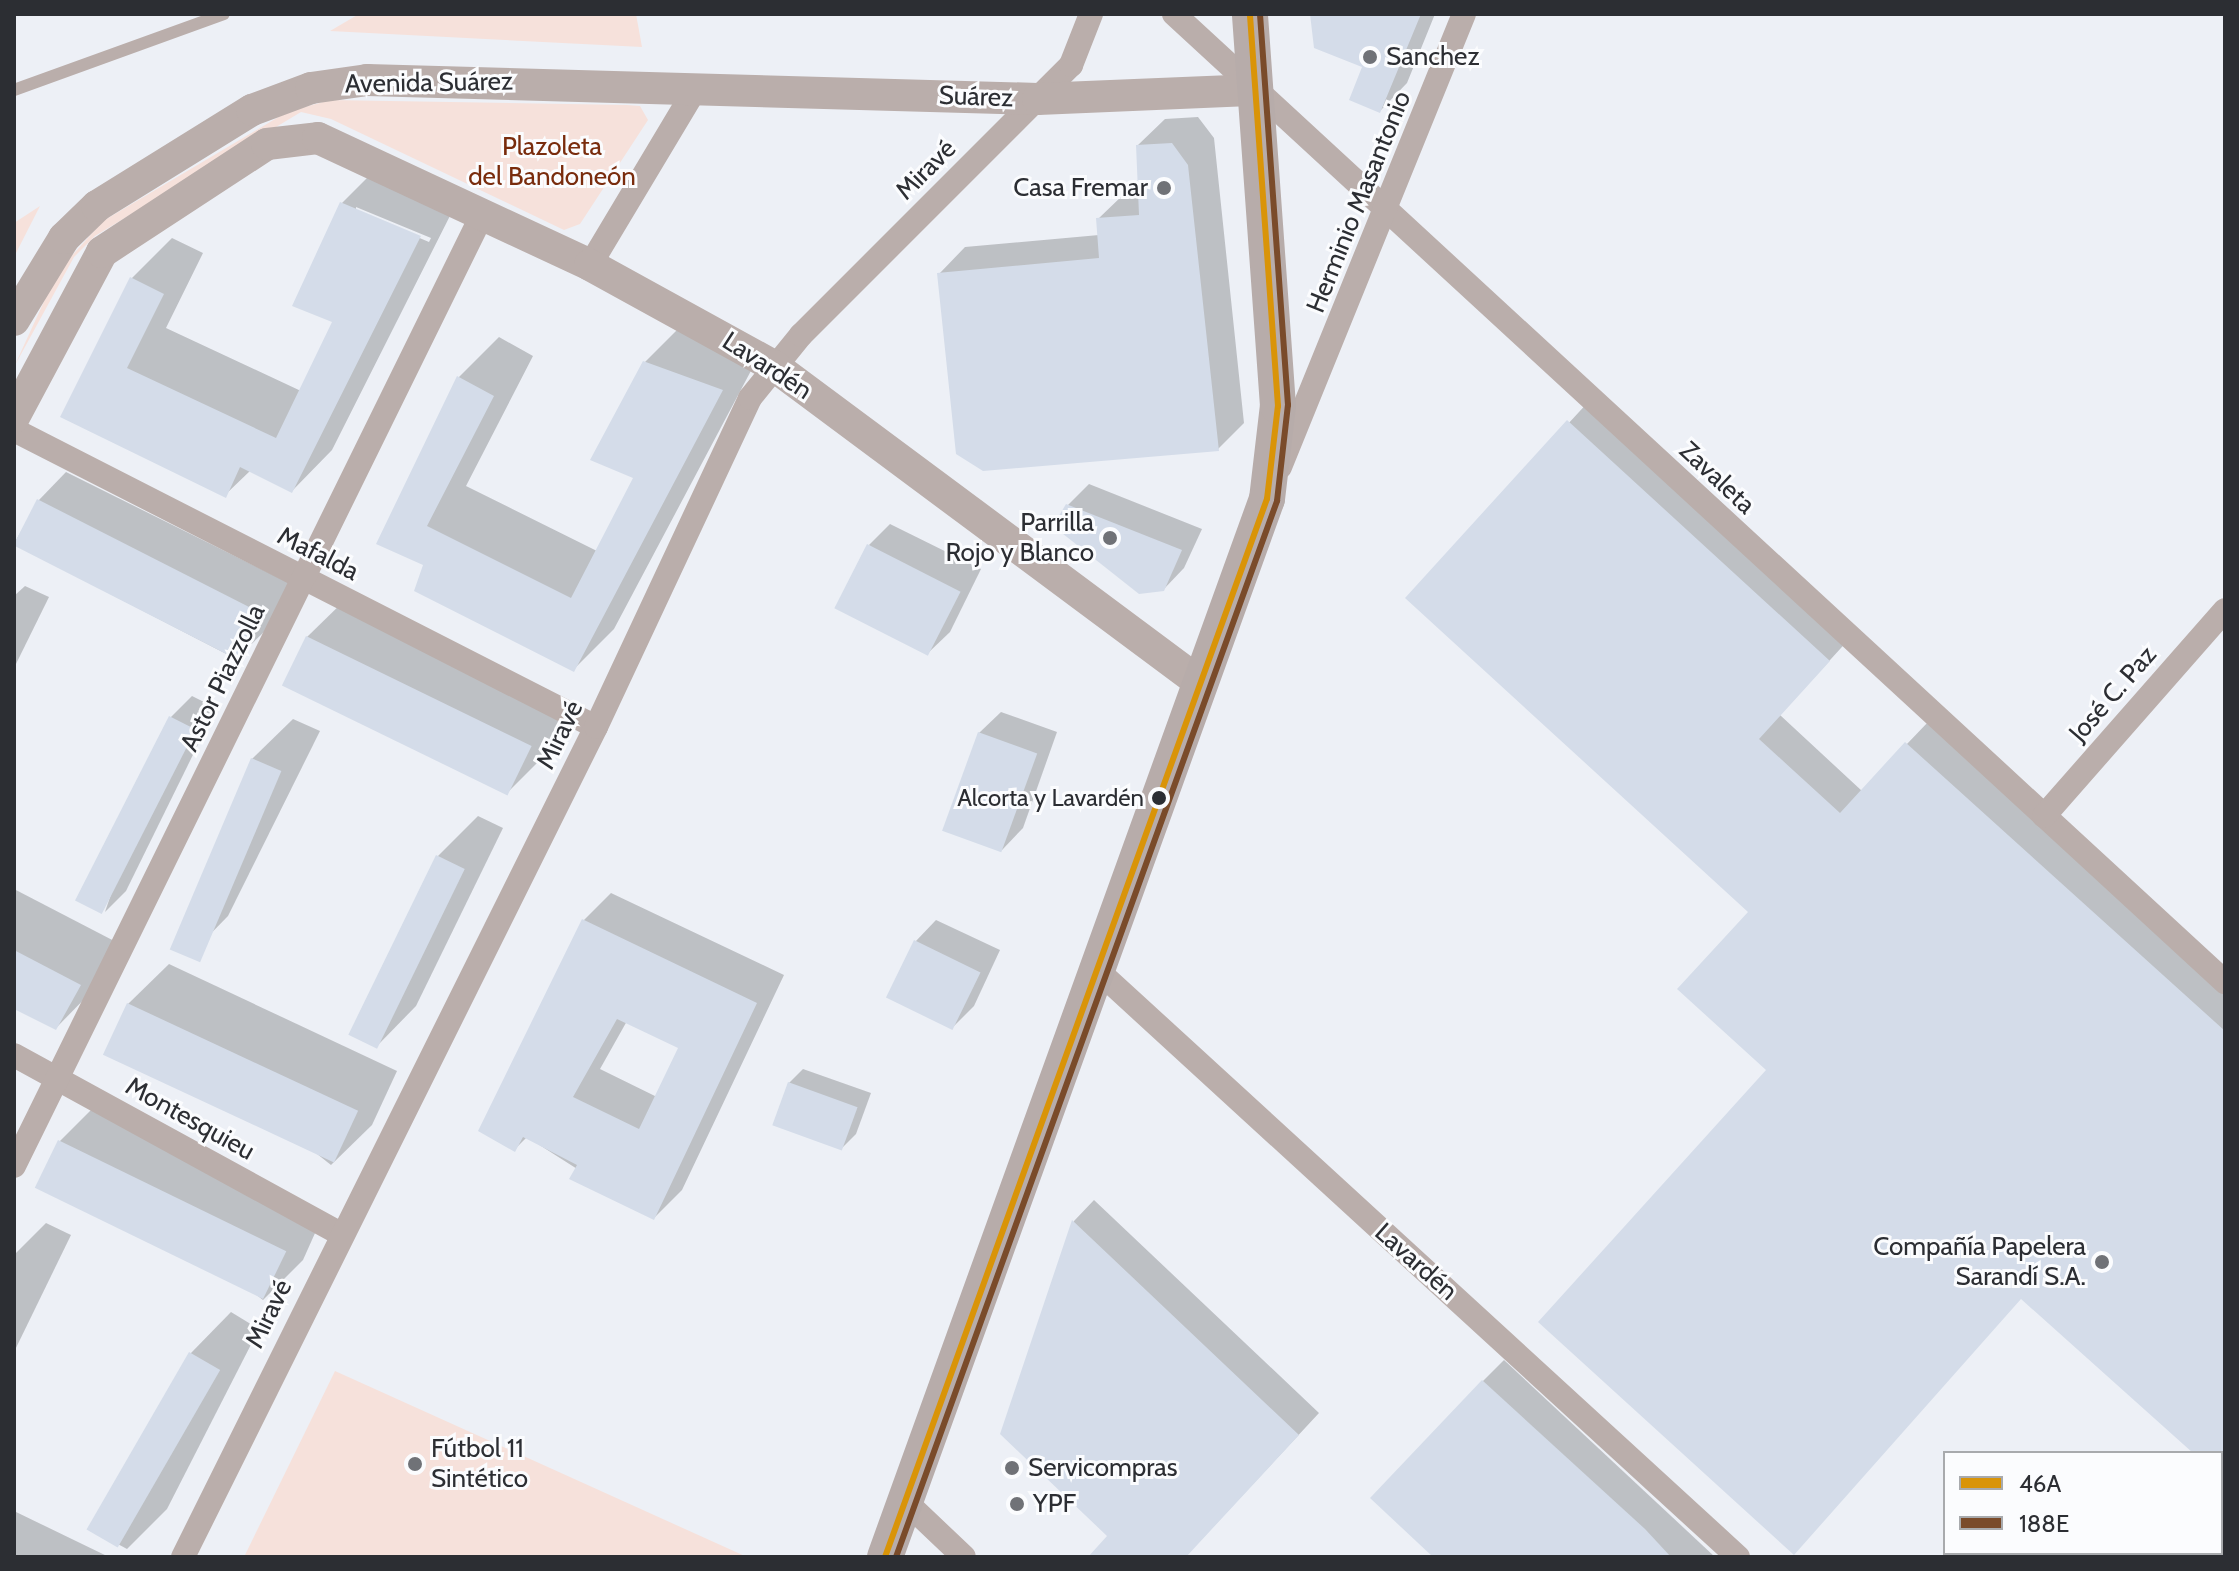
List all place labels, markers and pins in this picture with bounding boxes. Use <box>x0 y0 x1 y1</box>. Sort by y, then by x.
place label: Sanchez <box>1386 41 1480 73</box>
marker: Sanchez <box>1361 48 1379 66</box>
place label: Casa Fremar <box>1013 172 1148 204</box>
marker: Casa Fremar <box>1155 179 1173 197</box>
place label: Parrilla Rojo y Blanco <box>945 507 1094 568</box>
marker: Parrilla Rojo y Blanco <box>1101 529 1119 547</box>
place label: Alcorta y Lavardén <box>957 784 1144 812</box>
marker: Alcorta y Lavardén <box>1151 790 1167 806</box>
place label: Compañía Papelera Sarandí S.A. <box>1873 1231 2086 1292</box>
marker: Compañía Papelera Sarandí S.A. <box>2093 1253 2111 1271</box>
place label: Fútbol 11 Sintético <box>431 1433 528 1494</box>
place label: Servicompras <box>1028 1452 1177 1484</box>
marker: Fútbol 11 Sintético <box>406 1455 424 1473</box>
marker: Servicompras <box>1003 1459 1021 1477</box>
place label: YPF <box>1033 1488 1076 1520</box>
marker: YPF <box>1008 1495 1026 1513</box>

